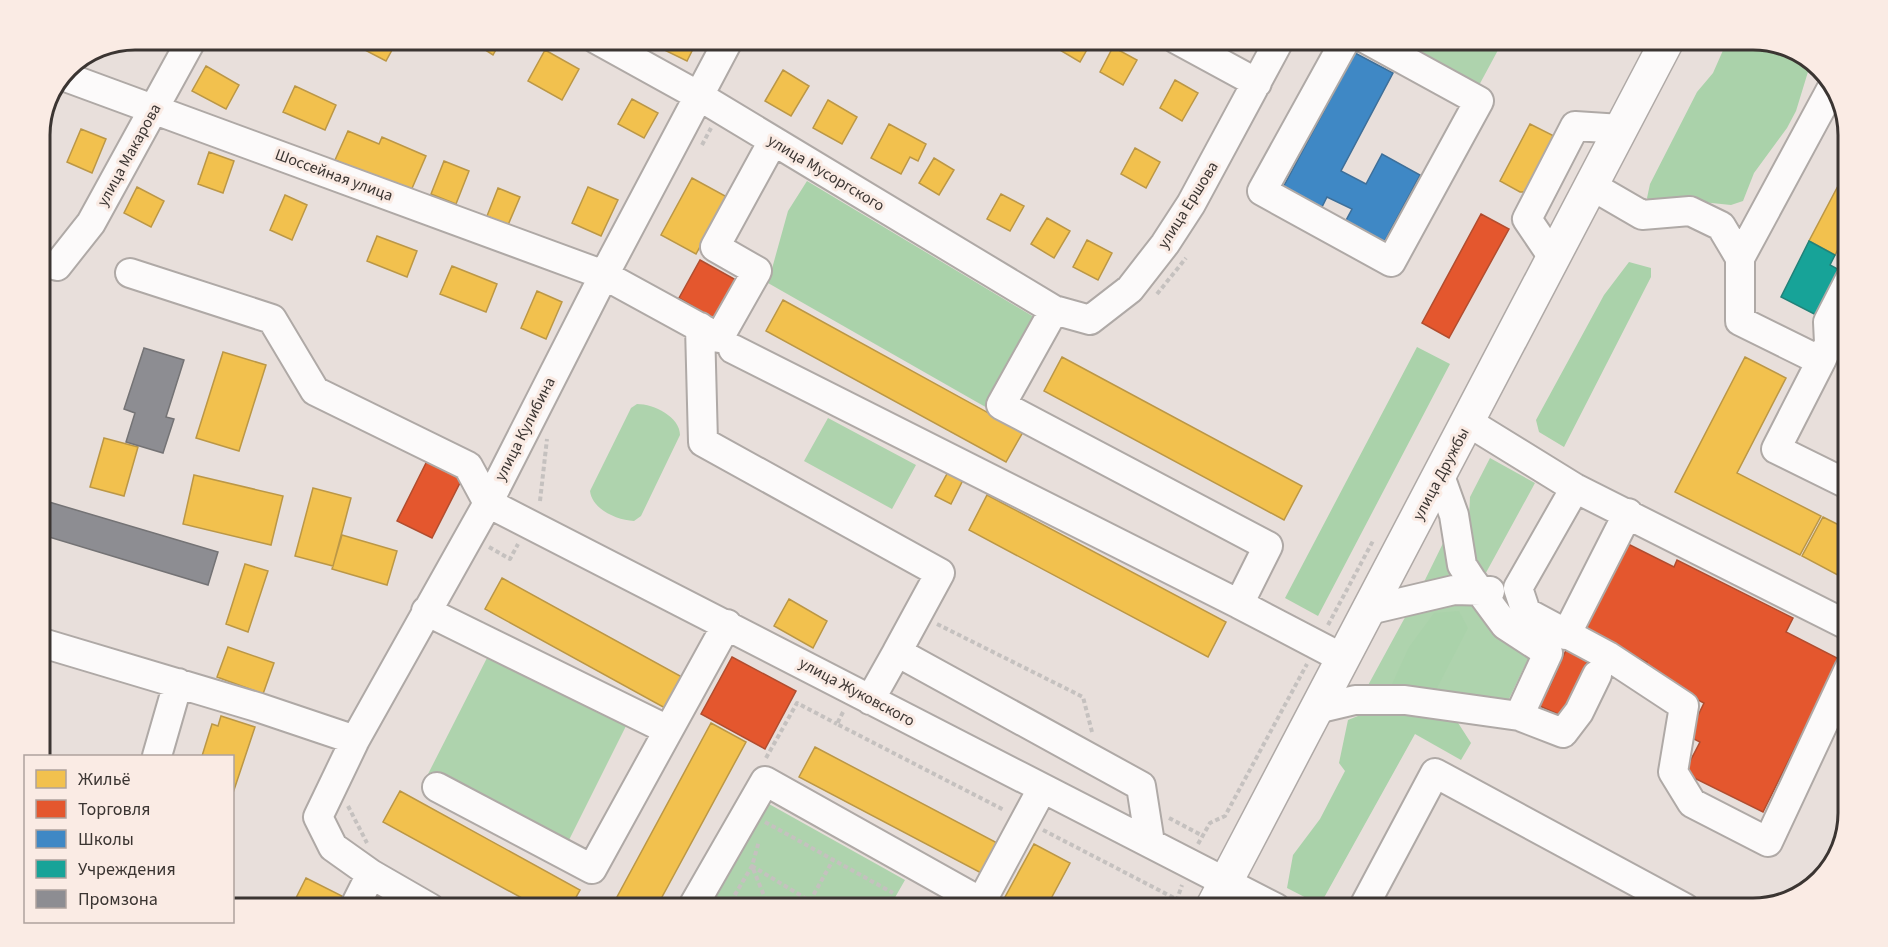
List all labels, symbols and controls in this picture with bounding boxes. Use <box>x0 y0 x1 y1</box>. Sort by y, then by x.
street label: улица Макарова <box>92 100 166 210</box>
street label: улица Мусоргского <box>763 129 889 217</box>
street label: Шоссейная улица <box>272 143 396 207</box>
street label: улица Ершова <box>1152 157 1224 253</box>
street label: улица Кулибина <box>489 373 561 485</box>
street label: улица Дружбы <box>1407 424 1475 524</box>
street label: улица Жуковского <box>795 652 919 732</box>
legend <box>24 755 234 923</box>
text: Жильё <box>78 767 131 792</box>
text: Торговля <box>78 797 151 822</box>
text: Школы <box>78 827 134 852</box>
text: Учреждения <box>78 857 176 882</box>
text: Промзона <box>78 887 158 912</box>

